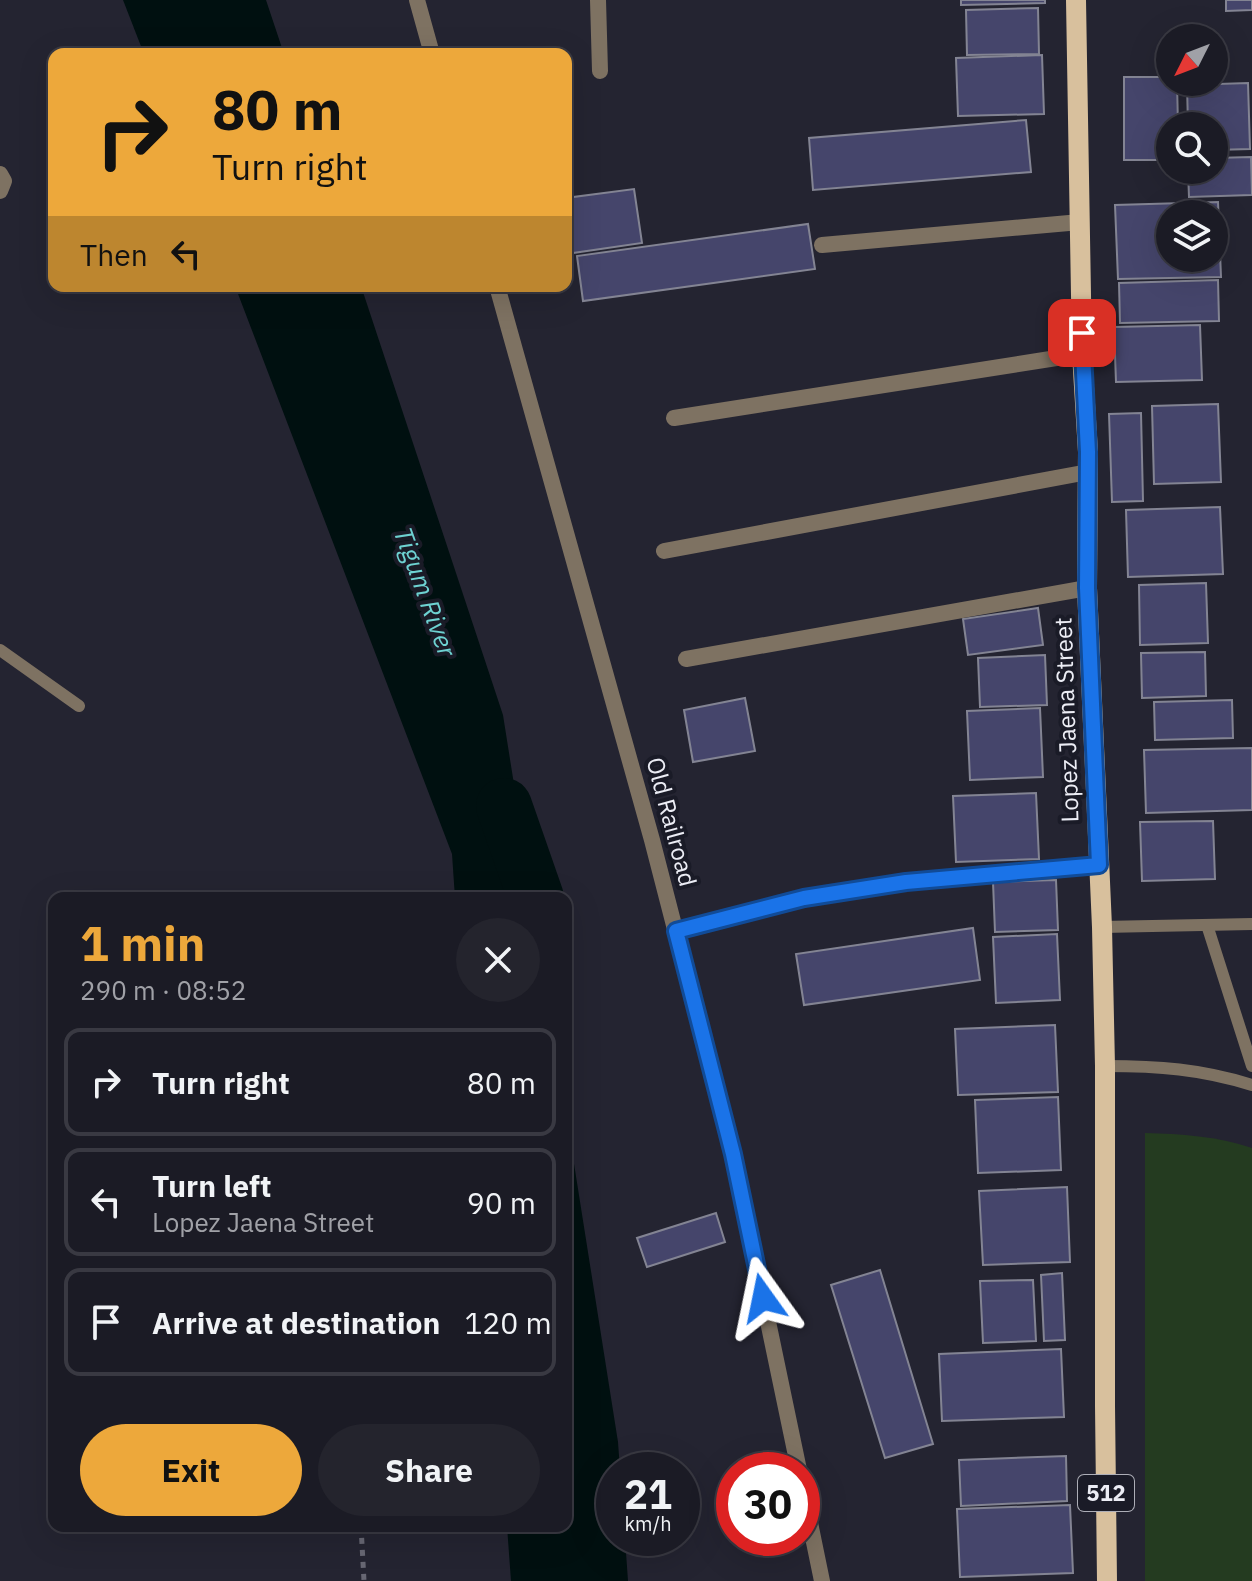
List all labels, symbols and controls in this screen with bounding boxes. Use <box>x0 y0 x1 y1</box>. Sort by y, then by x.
north arrow <box>1156 24 1228 96</box>
map controls <box>1156 24 1228 272</box>
text: 80 m <box>212 73 342 145</box>
icon: right <box>80 80 184 184</box>
button: search <box>1156 112 1228 184</box>
text: Turn right <box>212 143 368 190</box>
button: layers <box>1156 200 1228 272</box>
icon: left <box>164 232 208 276</box>
text: Then <box>80 235 148 274</box>
pin <box>1048 299 1116 367</box>
icon: arrive <box>1060 311 1104 355</box>
water label: Tigum River <box>387 522 466 663</box>
street label: Lopez Jaena Street <box>1046 617 1086 823</box>
street label: Old Railroad <box>639 754 705 890</box>
text: 1 min <box>80 912 205 974</box>
button: close <box>456 918 540 1002</box>
text: 290 m · 08:52 <box>80 973 246 1007</box>
icon: right <box>84 1060 128 1104</box>
text: Turn right <box>152 1063 290 1102</box>
text: 80 m <box>467 1063 536 1102</box>
text: Turn left <box>152 1166 271 1205</box>
icon: left <box>84 1180 128 1224</box>
text: 90 m <box>467 1183 536 1222</box>
text: Lopez Jaena Street <box>152 1205 374 1239</box>
position arrow <box>721 1256 805 1340</box>
icon: arrive <box>84 1300 128 1344</box>
text: Arrive at destination <box>152 1303 440 1342</box>
text: 120 m <box>464 1303 552 1342</box>
button: Exit <box>80 1424 302 1516</box>
button: Share <box>318 1424 540 1516</box>
speed limit sign: 30 <box>716 1452 820 1556</box>
text: 21 <box>624 1468 672 1520</box>
road number: 512 <box>1078 1475 1134 1511</box>
text: km/h <box>624 1510 672 1537</box>

